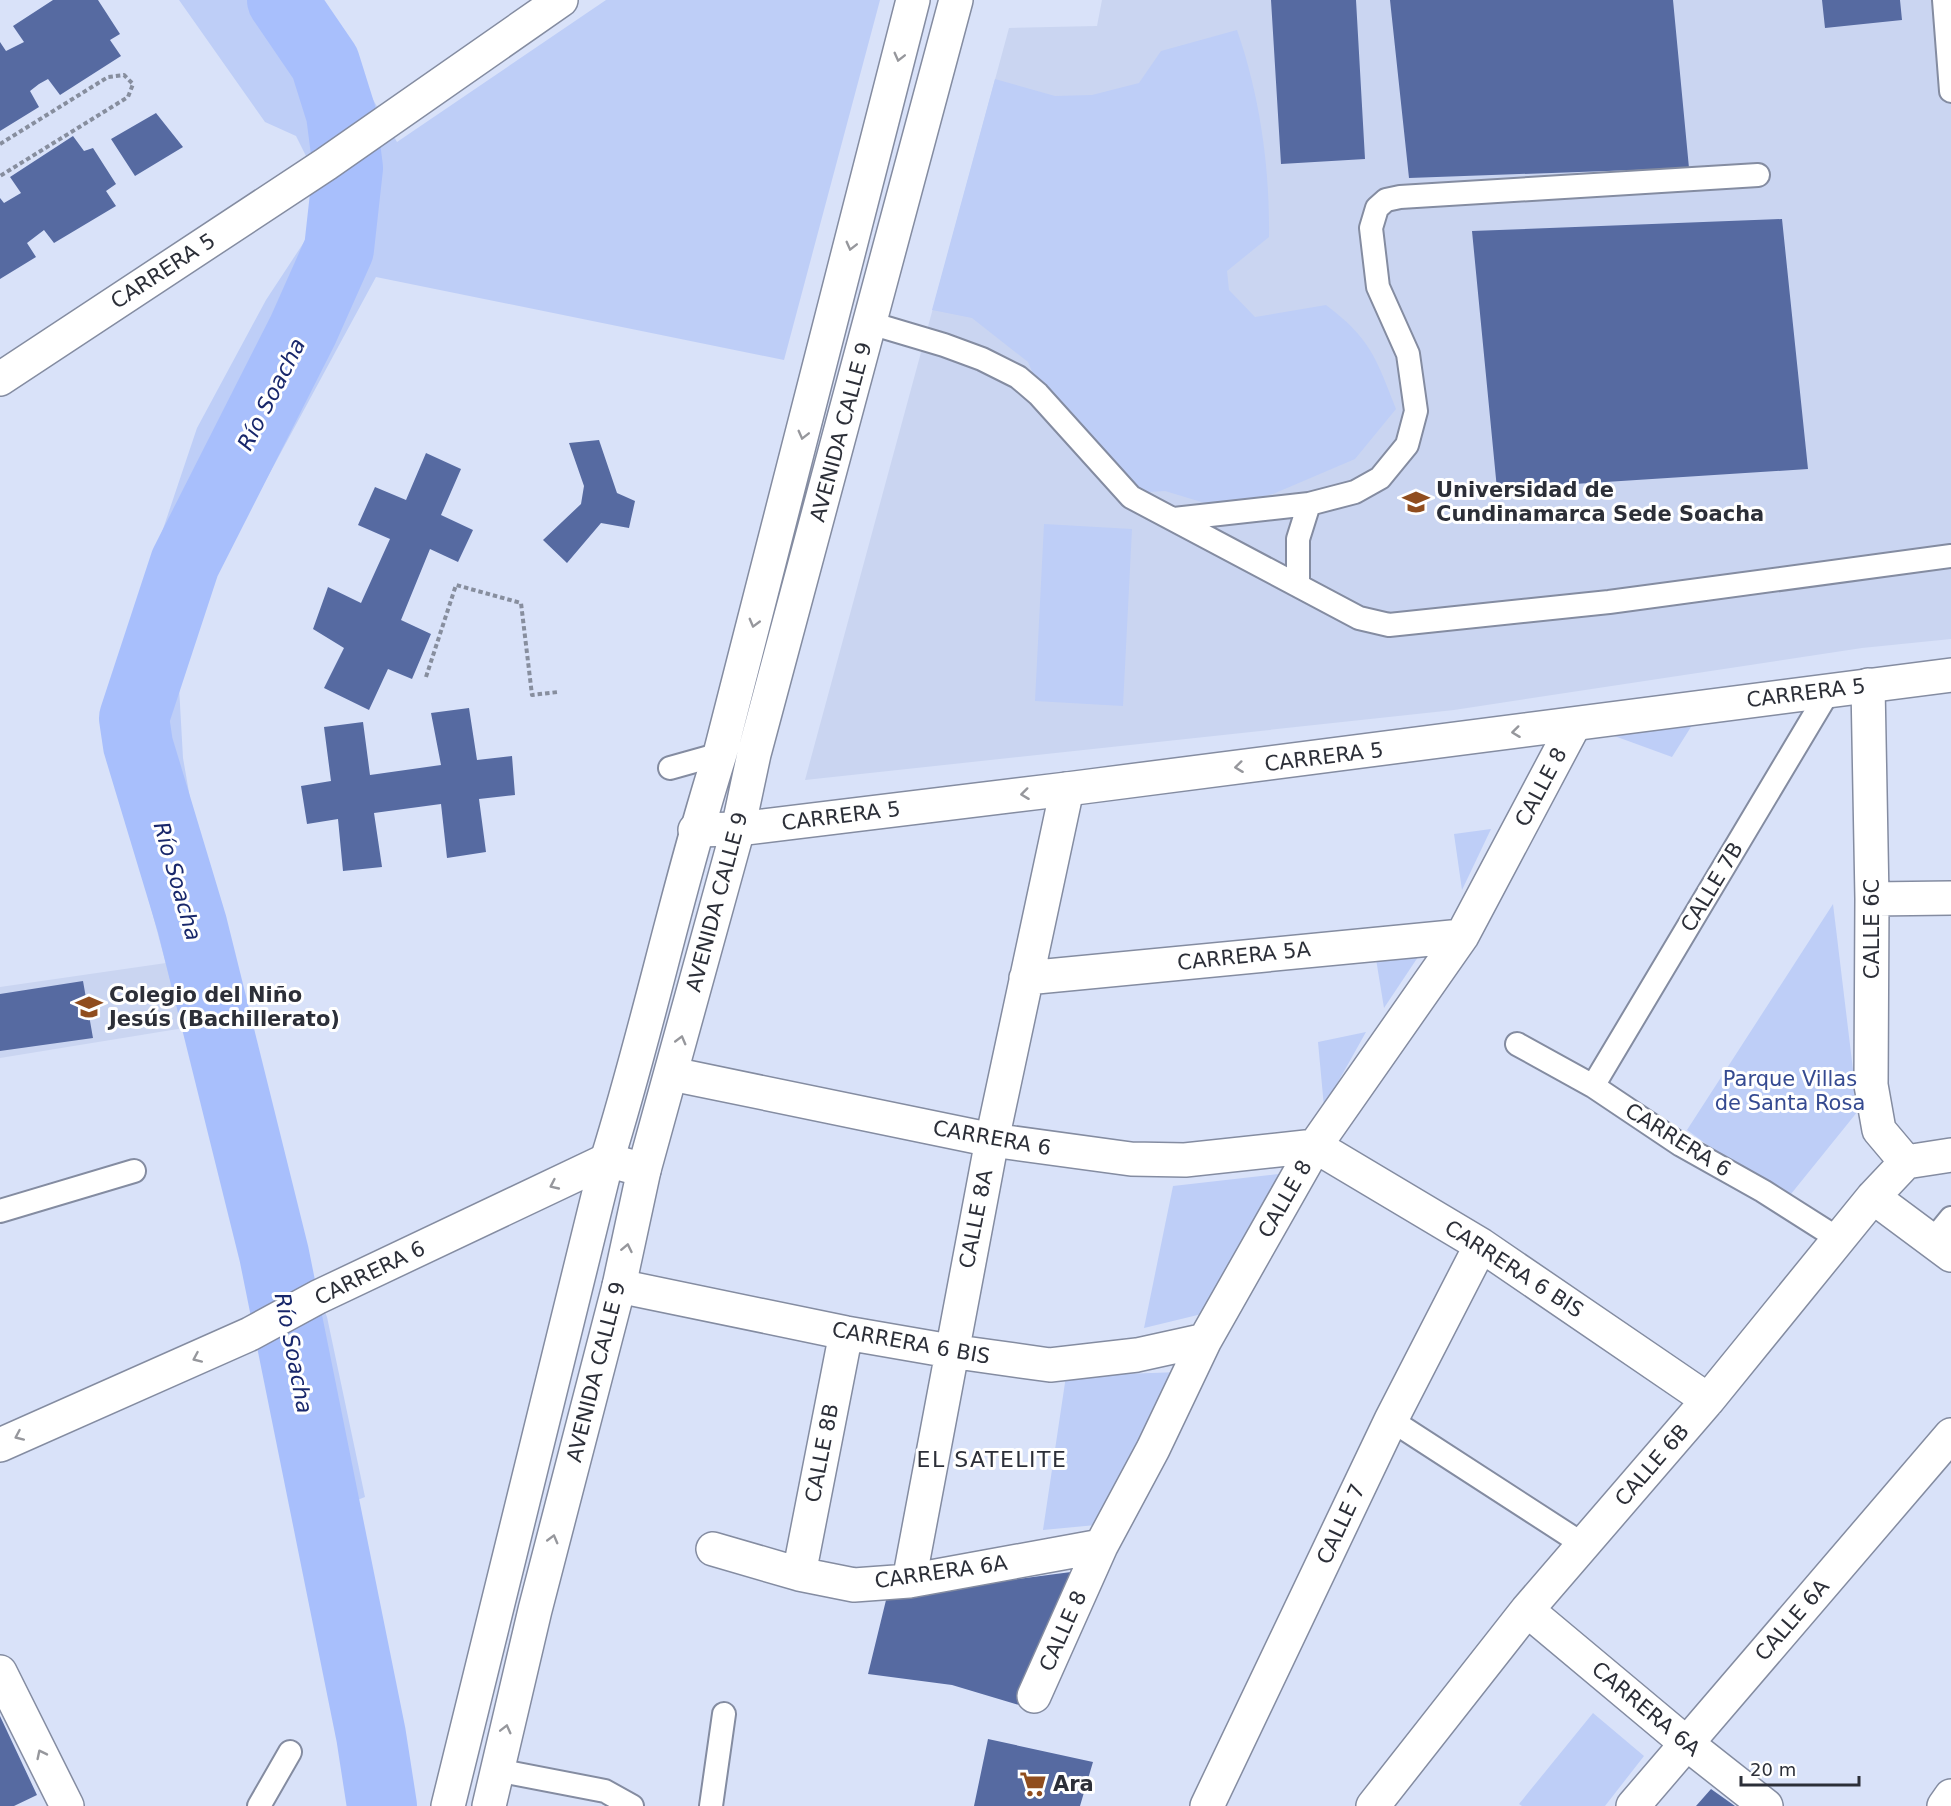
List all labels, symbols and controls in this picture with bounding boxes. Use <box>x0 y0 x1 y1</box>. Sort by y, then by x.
one-way arrow <box>894 51 906 62</box>
street label: CARRERA 5 <box>106 228 220 314</box>
one-way arrow <box>845 240 858 250</box>
water label: Río Soacha <box>233 334 310 454</box>
street label: AVENIDA CALLE 9 <box>805 339 877 525</box>
one-way arrow <box>797 429 810 439</box>
place label: Universidad de Cundinamarca Sede Soacha <box>1436 478 1764 526</box>
school or university icon: Universidad de Cundinamarca Sede Soacha <box>1401 487 1431 517</box>
one-way arrow <box>748 618 761 628</box>
street label: CARRERA 5 <box>1745 674 1867 712</box>
one-way arrow <box>1511 726 1520 738</box>
street label: CARRERA 5 <box>1263 738 1385 776</box>
street label: CALLE 8 <box>1510 744 1572 830</box>
one-way arrow <box>1235 761 1244 773</box>
one-way arrow <box>1020 788 1029 800</box>
street label: CARRERA 5 <box>780 797 902 835</box>
street label: AVENIDA CALLE 9 <box>681 809 753 995</box>
water label: Río Soacha <box>149 819 206 943</box>
street label: CALLE 7B <box>1676 838 1748 936</box>
street label: CALLE 6C <box>1860 879 1884 979</box>
street label: CARRERA 5A <box>1176 937 1313 975</box>
place label: Colegio del Niño Jesús (Bachillerato) <box>107 983 340 1031</box>
school or university icon: Colegio del Niño Jesús (Bachillerato) <box>74 992 104 1022</box>
one-way arrow <box>674 1035 686 1045</box>
park label: Parque Villas de Santa Rosa <box>1715 1067 1865 1115</box>
street label: CARRERA 6 <box>1621 1098 1735 1182</box>
street label: CARRERA 6 <box>931 1116 1053 1160</box>
street label: CALLE 8 <box>1253 1156 1317 1242</box>
street label: CALLE 8A <box>955 1167 997 1270</box>
one-way arrow <box>550 1177 561 1189</box>
street label: CARRERA 6 BIS <box>1440 1215 1588 1323</box>
street label: CARRERA 6 <box>311 1236 429 1310</box>
one-way arrow <box>620 1244 633 1254</box>
street label: AVENIDA CALLE 9 <box>562 1279 630 1465</box>
water label: Río Soacha <box>270 1291 317 1415</box>
street label: CARRERA 6 BIS <box>830 1317 992 1369</box>
one-way arrow <box>192 1350 203 1362</box>
street label: CALLE 8B <box>801 1402 843 1504</box>
street label: CALLE 6B <box>1610 1419 1694 1511</box>
one-way arrow <box>14 1429 25 1441</box>
district label: EL SATELITE <box>917 1447 1067 1472</box>
street label: CALLE 7 <box>1312 1480 1370 1568</box>
one-way arrow <box>546 1534 559 1544</box>
street label: CARRERA 6A <box>873 1551 1010 1593</box>
street label: CALLE 6A <box>1750 1574 1834 1666</box>
street label: CALLE 8 <box>1035 1587 1091 1675</box>
street label: CARRERA 6A <box>1587 1657 1706 1762</box>
one-way arrow <box>499 1724 512 1734</box>
one-way arrow <box>36 1749 48 1760</box>
scale bar <box>1741 1749 1860 1787</box>
text: 20 m <box>1750 1759 1796 1780</box>
supermarket icon: Ara <box>1018 1769 1048 1799</box>
place label: Ara <box>1053 1772 1094 1796</box>

